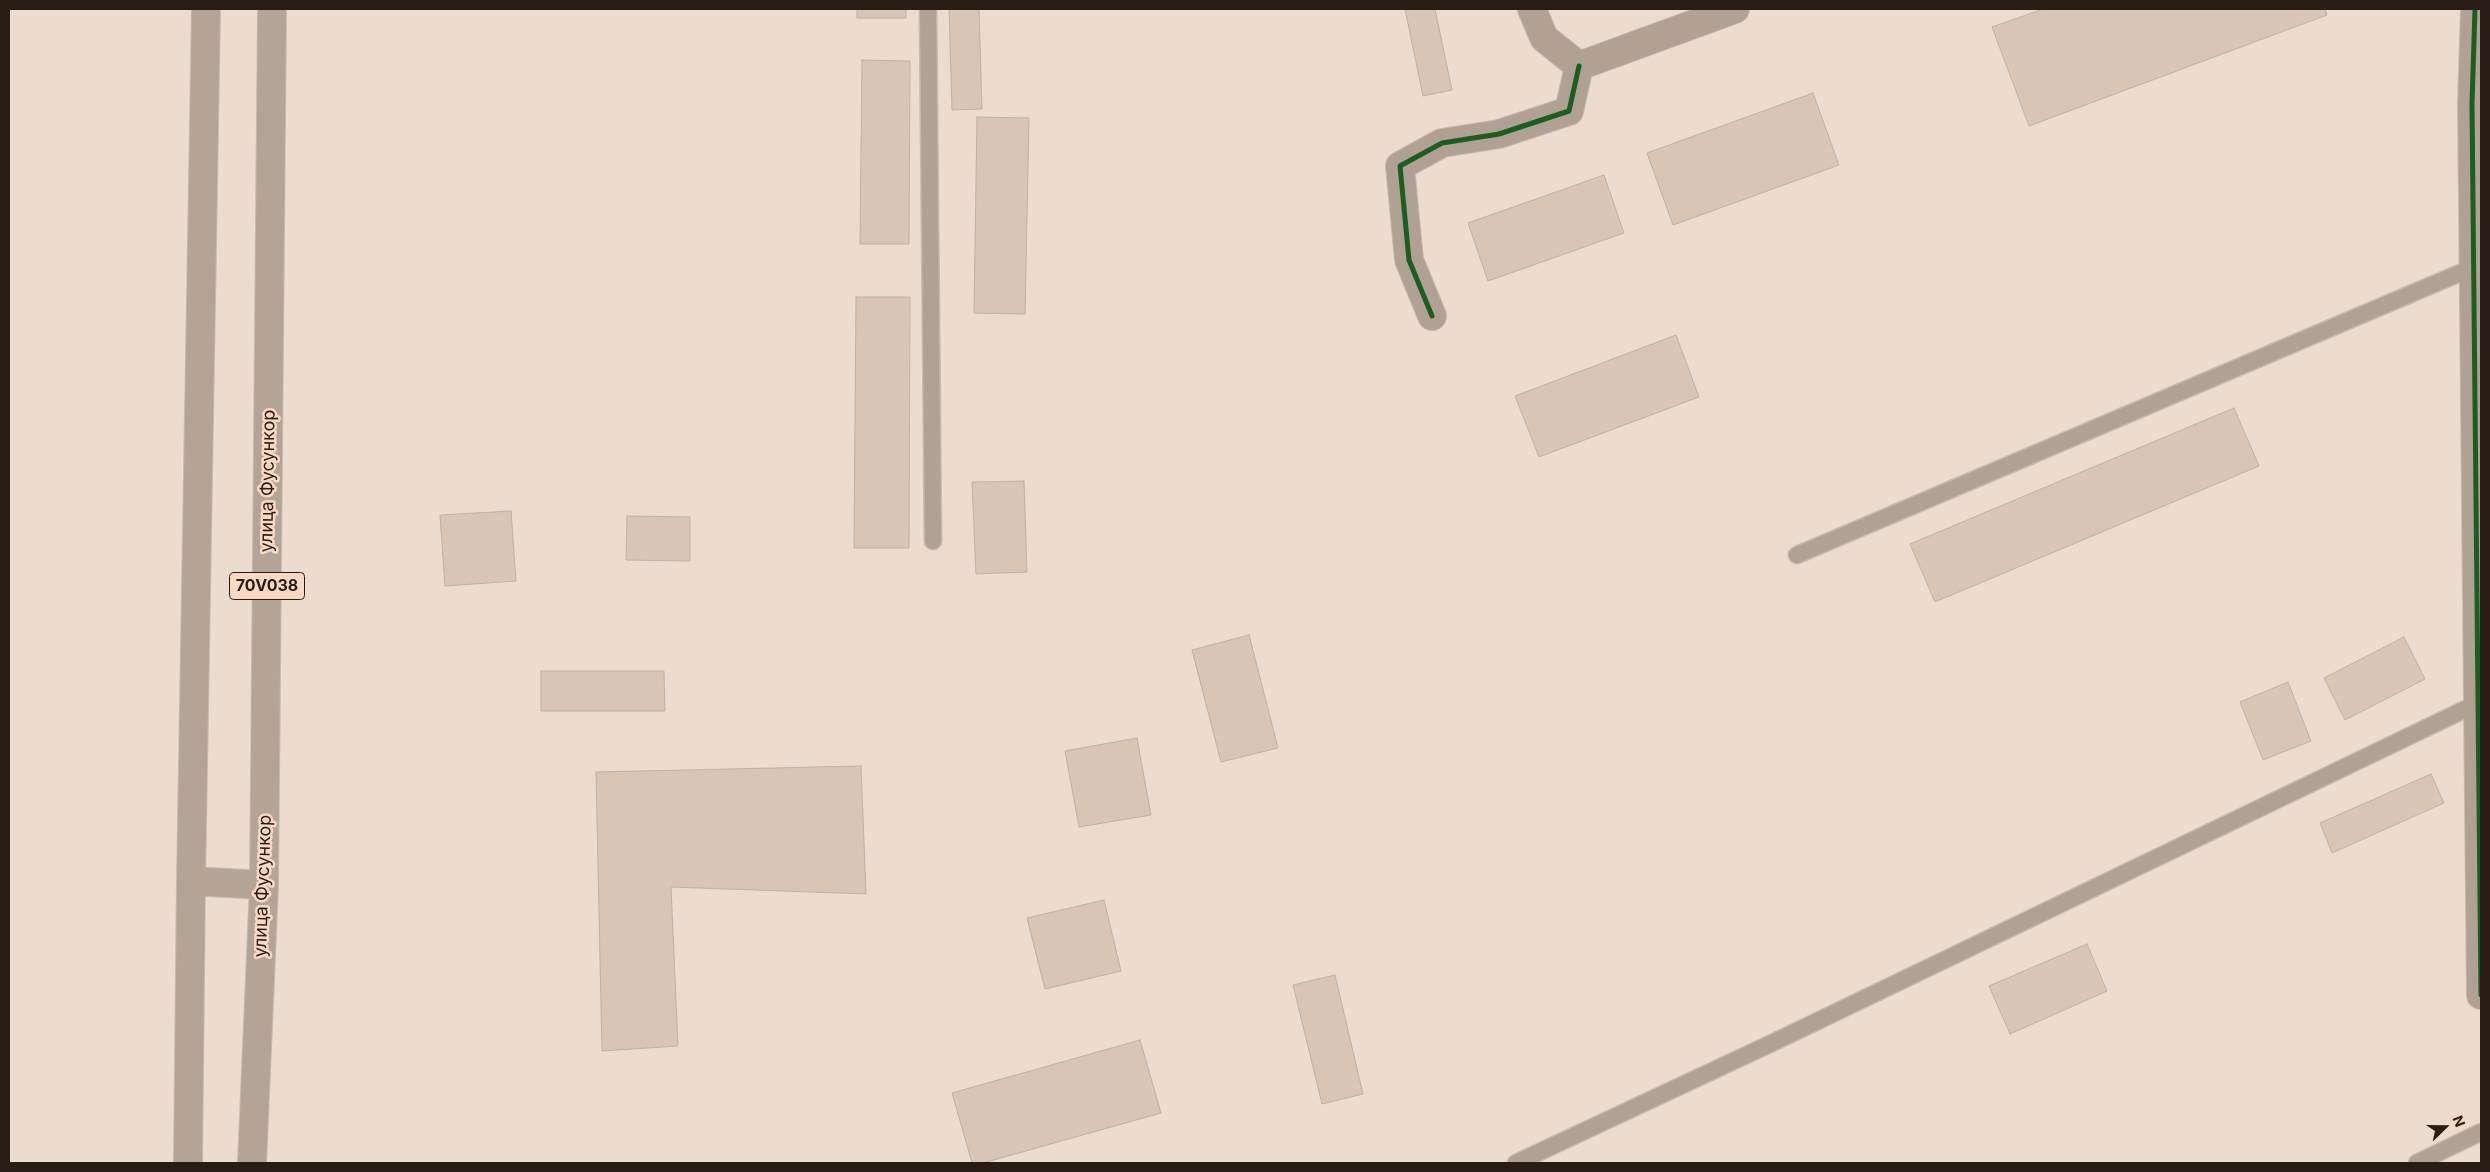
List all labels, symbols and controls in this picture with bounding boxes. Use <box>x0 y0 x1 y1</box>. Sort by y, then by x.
street label: улица Фусункор <box>256 409 280 553</box>
road number: 70V038 <box>230 572 304 600</box>
street label: улица Фусункор <box>250 814 276 958</box>
north arrow <box>2420 1102 2470 1152</box>
text: N <box>2449 1113 2469 1129</box>

